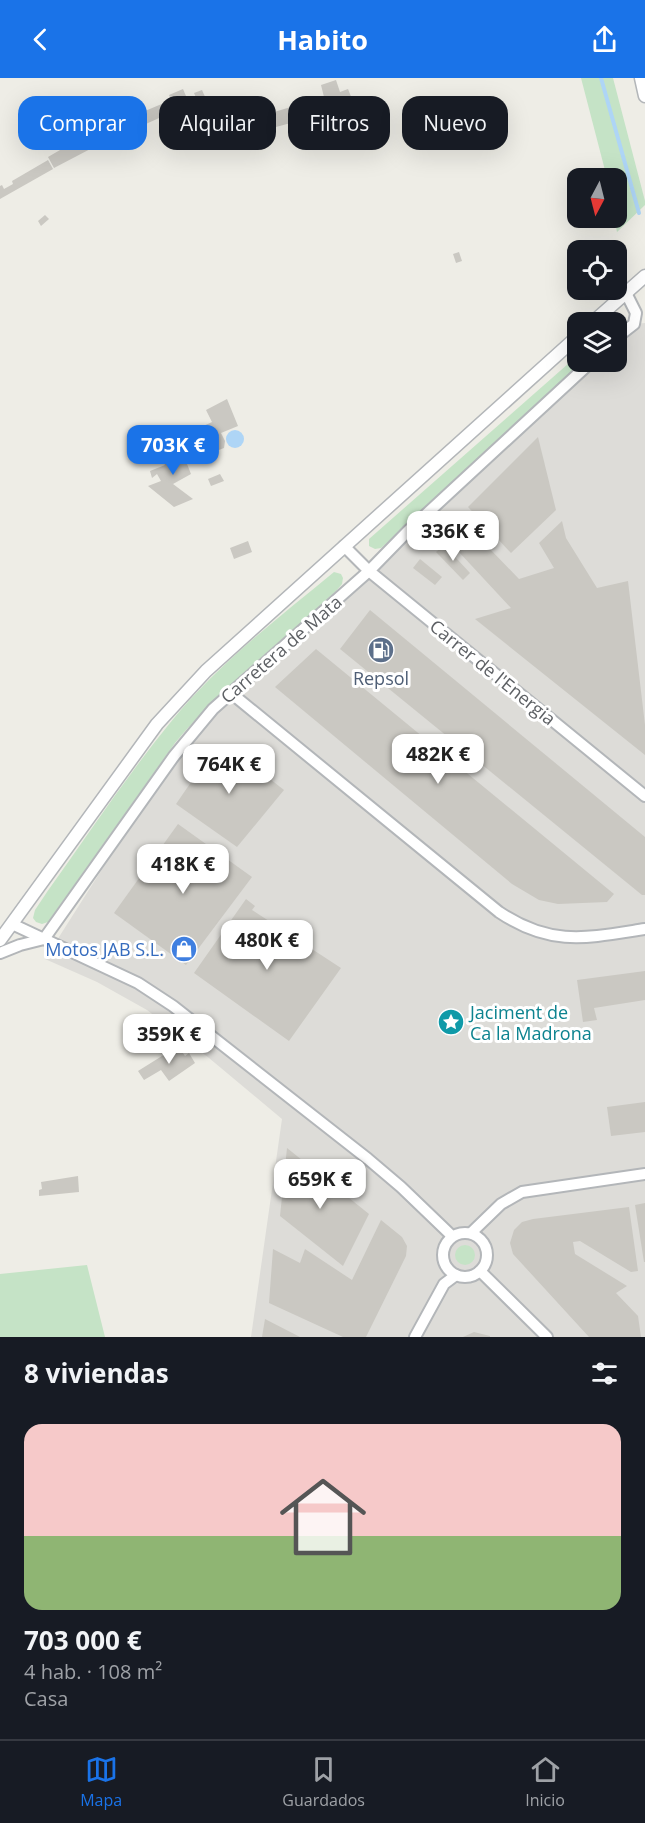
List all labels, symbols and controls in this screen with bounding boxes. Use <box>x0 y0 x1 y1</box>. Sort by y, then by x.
text: Habito <box>277 21 368 58</box>
icon: back <box>24 23 57 56</box>
icon: share <box>588 23 621 56</box>
chip: Comprar <box>18 96 147 150</box>
chip: Alquilar <box>159 96 276 150</box>
chip: Filtros <box>288 96 390 150</box>
chip: Nuevo <box>402 96 508 150</box>
north arrow <box>567 168 627 228</box>
map controls <box>567 168 627 372</box>
button: locate <box>567 240 627 300</box>
button: layers <box>567 312 627 372</box>
pin: 703K € <box>124 425 222 476</box>
text: 703K € <box>141 431 205 458</box>
pin: 336K € <box>404 511 502 562</box>
text: 336K € <box>421 517 485 544</box>
street label: Carretera de Mata <box>215 590 347 708</box>
street label: Carrer de l'Energia <box>425 614 561 730</box>
fuel station icon: Repsol <box>366 635 396 665</box>
place label: Repsol <box>353 666 409 690</box>
pin: 482K € <box>389 734 487 785</box>
text: 482K € <box>406 740 470 767</box>
pin: 764K € <box>180 744 278 795</box>
text: 764K € <box>197 750 261 777</box>
pin: 418K € <box>134 844 232 895</box>
text: 418K € <box>151 850 215 877</box>
pin: 480K € <box>218 920 316 971</box>
text: 480K € <box>235 926 299 953</box>
shop icon: Motos JAB S.L. <box>169 934 199 964</box>
place label: Motos JAB S.L. <box>45 937 164 961</box>
place label: Jaciment de Ca la Madrona <box>468 1000 592 1045</box>
place icon: Jaciment de Ca la Madrona <box>436 1007 466 1037</box>
pin: 359K € <box>120 1014 218 1065</box>
text: 359K € <box>137 1020 201 1047</box>
pin: 659K € <box>271 1159 369 1210</box>
text: 659K € <box>288 1165 352 1192</box>
text: 8 viviendas <box>24 1355 169 1391</box>
icon: filters <box>588 1357 621 1390</box>
icon: home <box>269 1463 377 1571</box>
text: 703 000 € <box>24 1622 142 1658</box>
text: 4 hab. · 108 m² <box>24 1658 162 1685</box>
text: Casa <box>24 1685 68 1712</box>
tab: Mapa <box>80 1753 122 1811</box>
tab: Guardados <box>282 1753 365 1811</box>
tab: Inicio <box>525 1753 565 1811</box>

